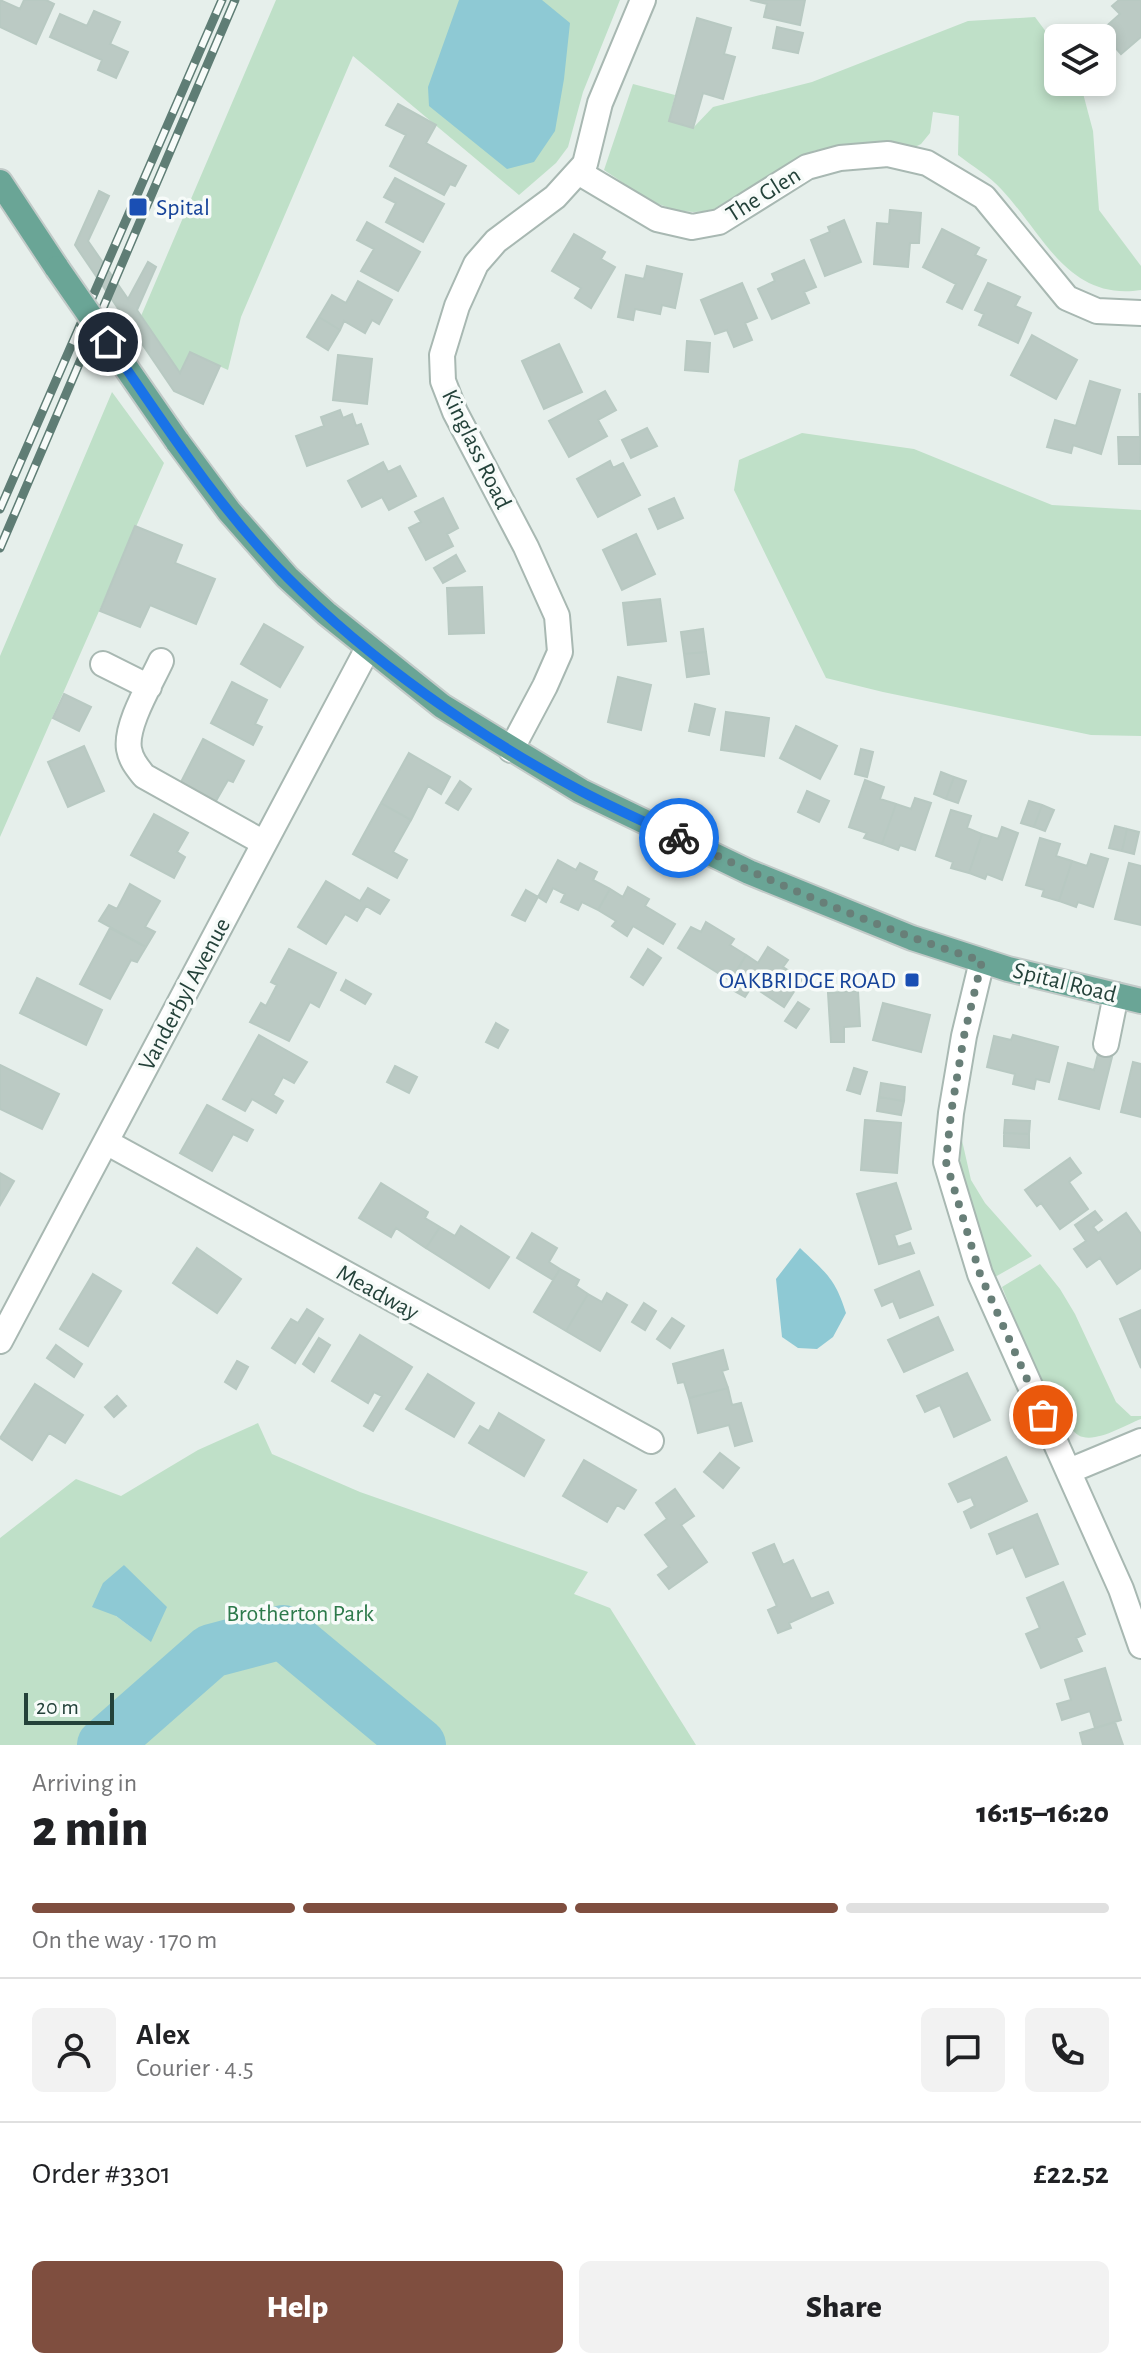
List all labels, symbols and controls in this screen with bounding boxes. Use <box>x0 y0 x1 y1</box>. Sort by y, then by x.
map controls <box>1044 24 1116 96</box>
button: layers <box>1044 24 1116 96</box>
street label: The Glen <box>722 163 805 227</box>
marker: Spital <box>127 196 149 218</box>
place label: Spital <box>156 196 210 220</box>
pin <box>74 308 142 376</box>
icon: home <box>86 320 130 364</box>
street label: Kinglass Road <box>437 386 515 513</box>
courier <box>639 798 719 878</box>
icon: bike <box>657 816 701 860</box>
street label: Vanderbyl Avenue <box>135 914 235 1075</box>
street label: Spital Road <box>1011 959 1119 1007</box>
place label: OAKBRIDGE ROAD <box>719 969 896 993</box>
marker: OAKBRIDGE ROAD <box>903 971 921 989</box>
street label: Meadway <box>332 1261 423 1325</box>
pin <box>1009 1381 1077 1449</box>
icon: bag <box>1021 1393 1065 1437</box>
park label: Brotherton Park <box>226 1602 374 1626</box>
scale bar <box>24 1689 114 1725</box>
text: 20 m <box>36 1696 79 1718</box>
text: Arriving in <box>32 1770 137 1796</box>
text: 16:15–16:20 <box>976 1798 1109 1828</box>
text: 2 min <box>32 1803 148 1855</box>
text: On the way · 170 m <box>32 1927 217 1953</box>
button: person <box>32 2008 116 2092</box>
button: chat <box>921 2008 1005 2092</box>
button: phone <box>1025 2008 1109 2092</box>
text: Alex <box>136 2020 190 2050</box>
text: Courier · 4.5 <box>136 2055 254 2081</box>
text: Order #3301 <box>32 2159 171 2189</box>
text: £22.52 <box>1033 2159 1109 2189</box>
button: Help <box>32 2261 563 2353</box>
button: Share <box>579 2261 1109 2353</box>

